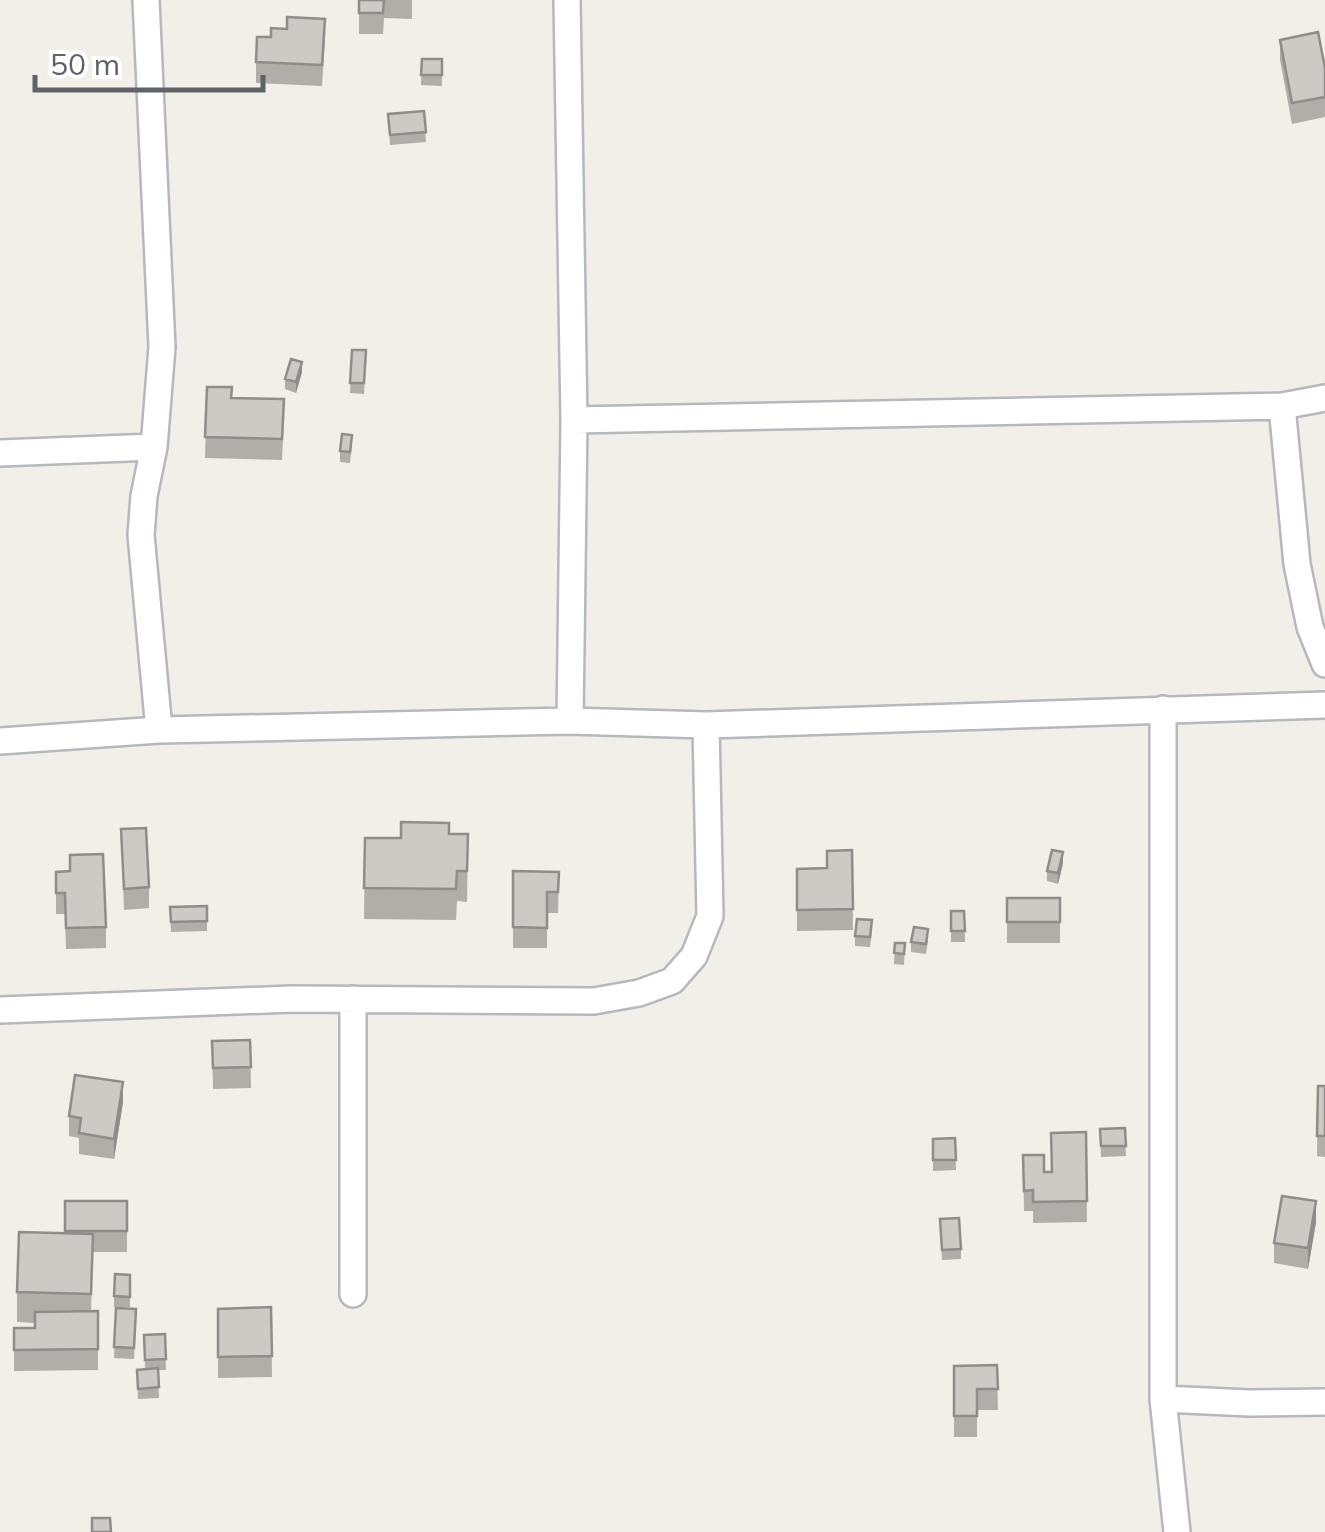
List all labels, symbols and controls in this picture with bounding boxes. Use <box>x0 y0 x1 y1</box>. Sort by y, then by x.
scale bar <box>35 30 262 92</box>
text: 50 m <box>50 45 120 83</box>

